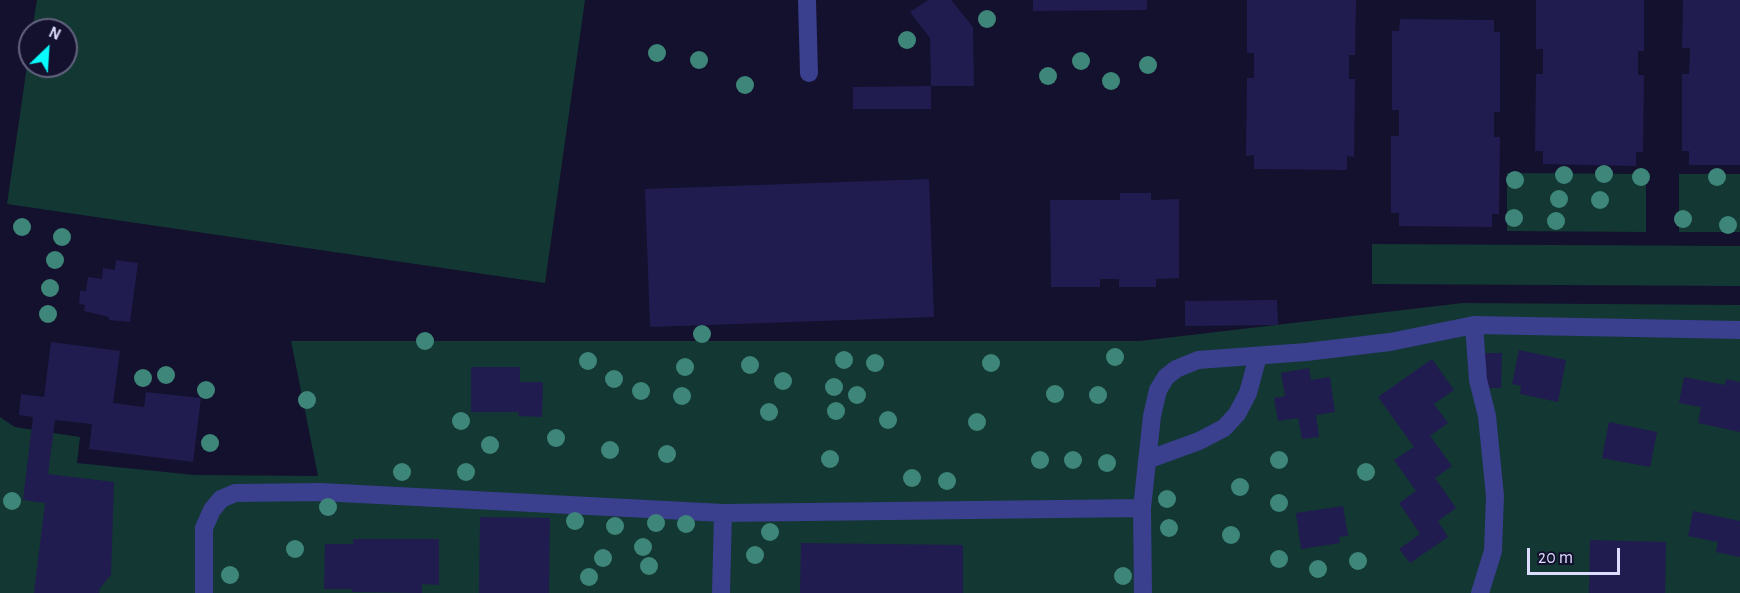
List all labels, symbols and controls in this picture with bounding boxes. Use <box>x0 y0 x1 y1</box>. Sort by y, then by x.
north arrow <box>18 18 78 78</box>
text: N <box>46 24 63 43</box>
scale bar <box>1530 536 1623 574</box>
text: 20 m <box>1538 549 1573 567</box>

